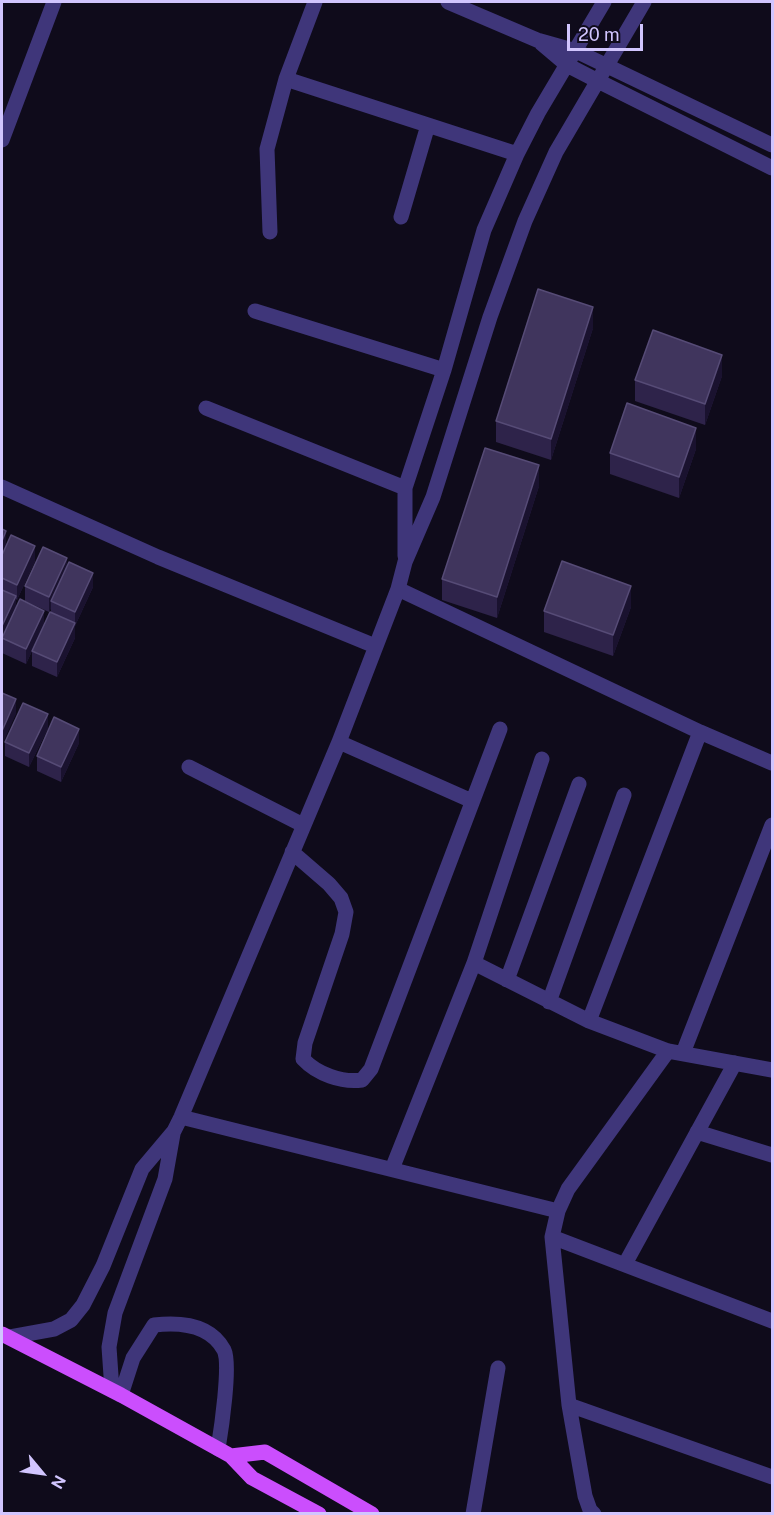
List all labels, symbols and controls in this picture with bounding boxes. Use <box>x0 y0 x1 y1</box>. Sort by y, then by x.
scale bar <box>570 12 646 50</box>
text: 20 m <box>578 24 620 45</box>
north arrow <box>12 1443 72 1503</box>
text: N <box>47 1472 70 1492</box>

